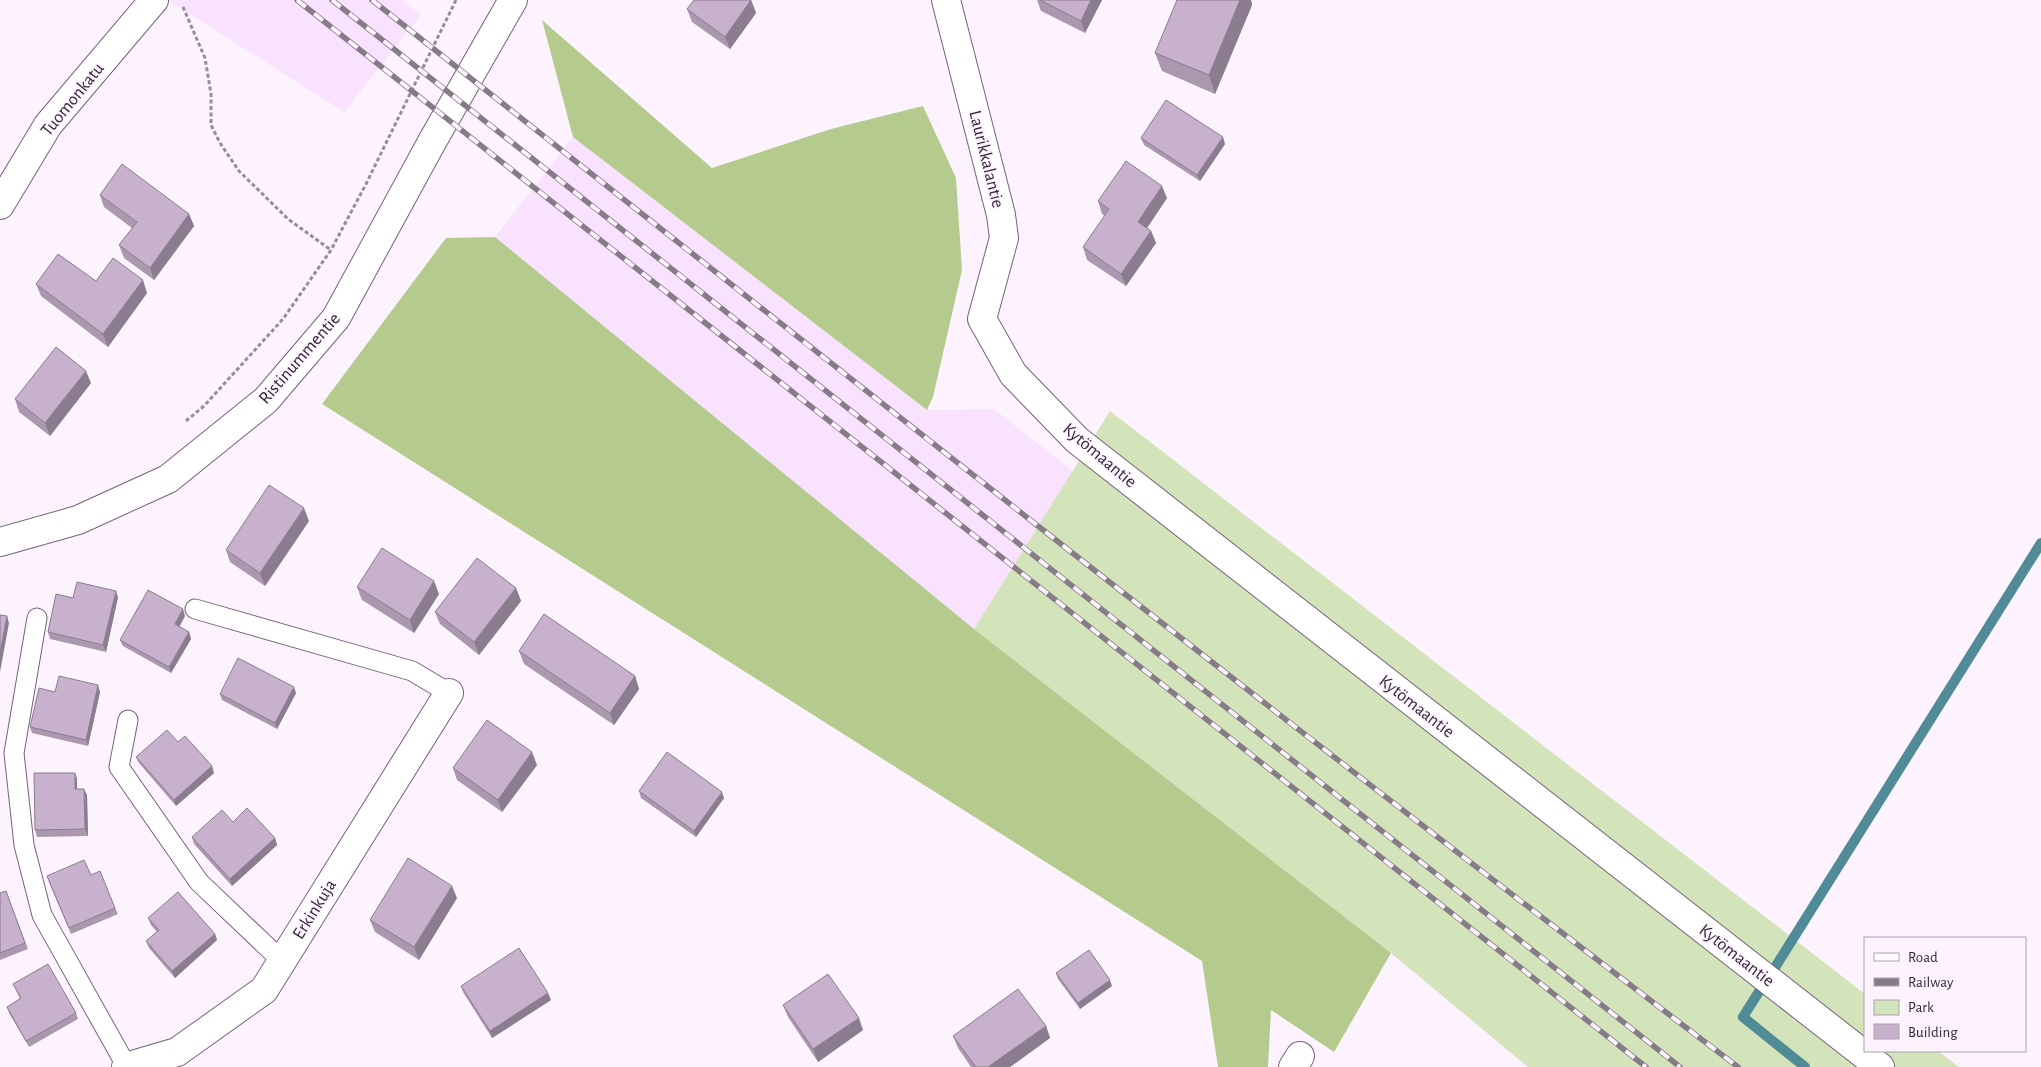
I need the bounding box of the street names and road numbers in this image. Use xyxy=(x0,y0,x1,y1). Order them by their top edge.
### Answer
street label: Tuomonkatu xyxy=(38,59,108,140)
street label: Laurikkalantie xyxy=(965,109,1007,210)
street label: Ristinummentie xyxy=(256,310,344,408)
street label: Kytömaantie xyxy=(1059,420,1140,492)
street label: Kytömaantie xyxy=(1375,672,1457,742)
street label: Erkinkuja xyxy=(290,876,340,943)
street label: Kytömaantie xyxy=(1695,921,1777,991)

